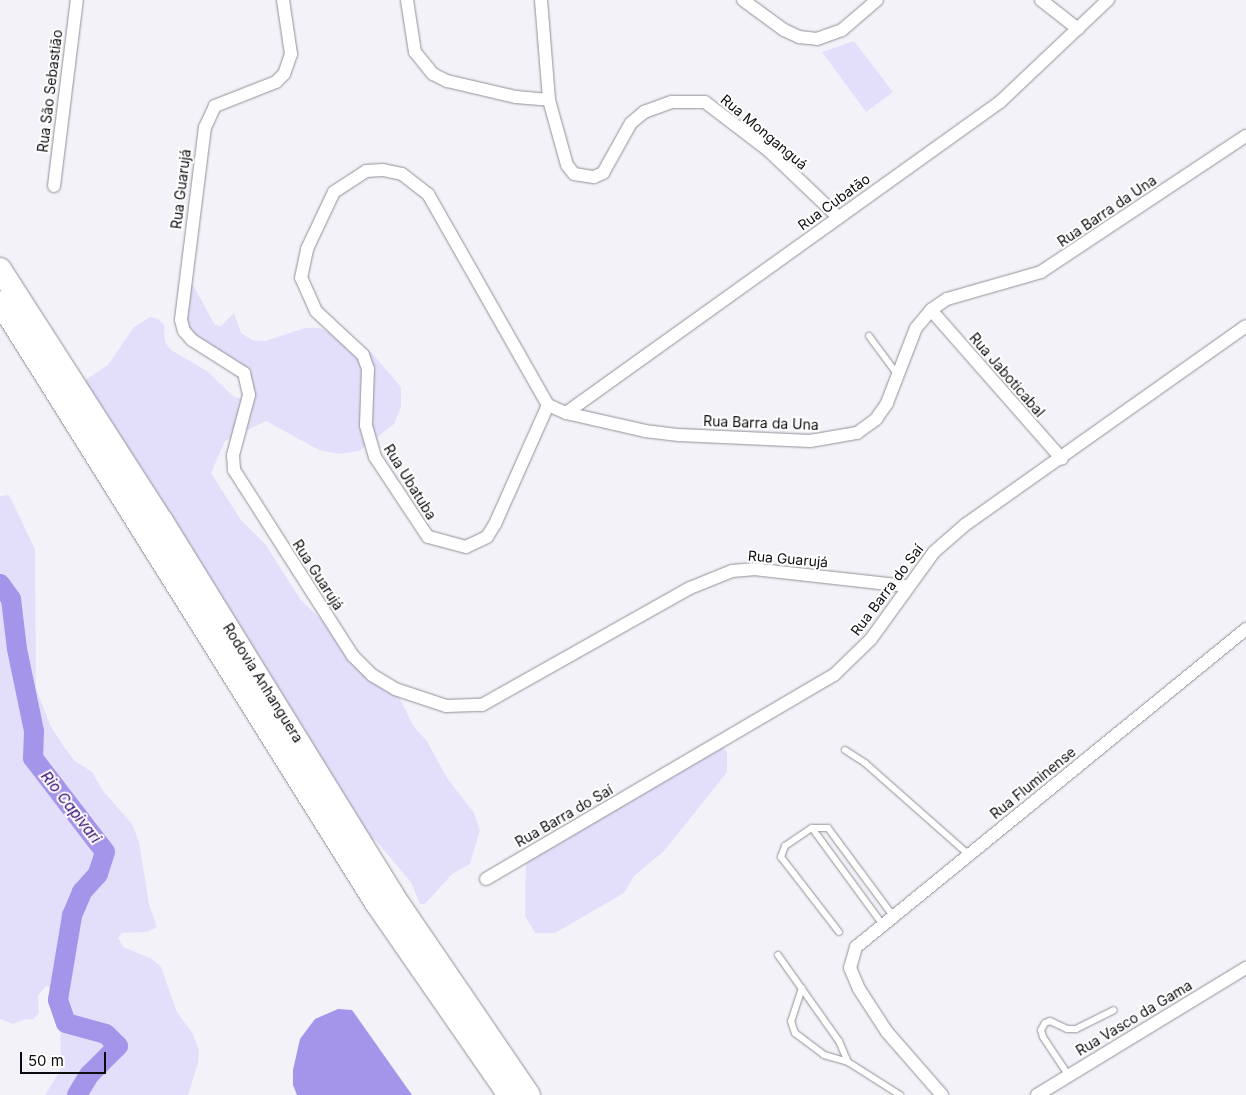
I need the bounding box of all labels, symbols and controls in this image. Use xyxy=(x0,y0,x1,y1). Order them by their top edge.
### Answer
street label: Rua São Sebastião xyxy=(34,29,66,153)
street label: Rua Monganguá xyxy=(717,91,811,173)
street label: Rua Guarujá xyxy=(168,148,194,230)
street label: Rua Cubatão xyxy=(795,170,873,234)
street label: Rua Barra da Una xyxy=(1054,172,1160,250)
street label: Rua Jaboticabal xyxy=(966,330,1048,420)
street label: Rua Barra da Una xyxy=(703,413,819,433)
street label: Rua Ubatuba xyxy=(380,441,440,523)
street label: Rua Guarujá xyxy=(289,537,347,613)
street label: Rua Barra do Saí xyxy=(847,541,927,639)
street label: Rua Guarujá xyxy=(747,547,829,571)
street label: Rodovia Anhanguera xyxy=(219,620,307,746)
street label: Rua Fluminense xyxy=(987,743,1079,823)
water label: Rio Capivari xyxy=(37,767,105,847)
street label: Rua Barra do Saí xyxy=(512,781,616,851)
street label: Rua Vasco da Gama xyxy=(1073,977,1195,1059)
scale bar xyxy=(22,1042,109,1074)
text: 50 m xyxy=(28,1051,64,1070)

